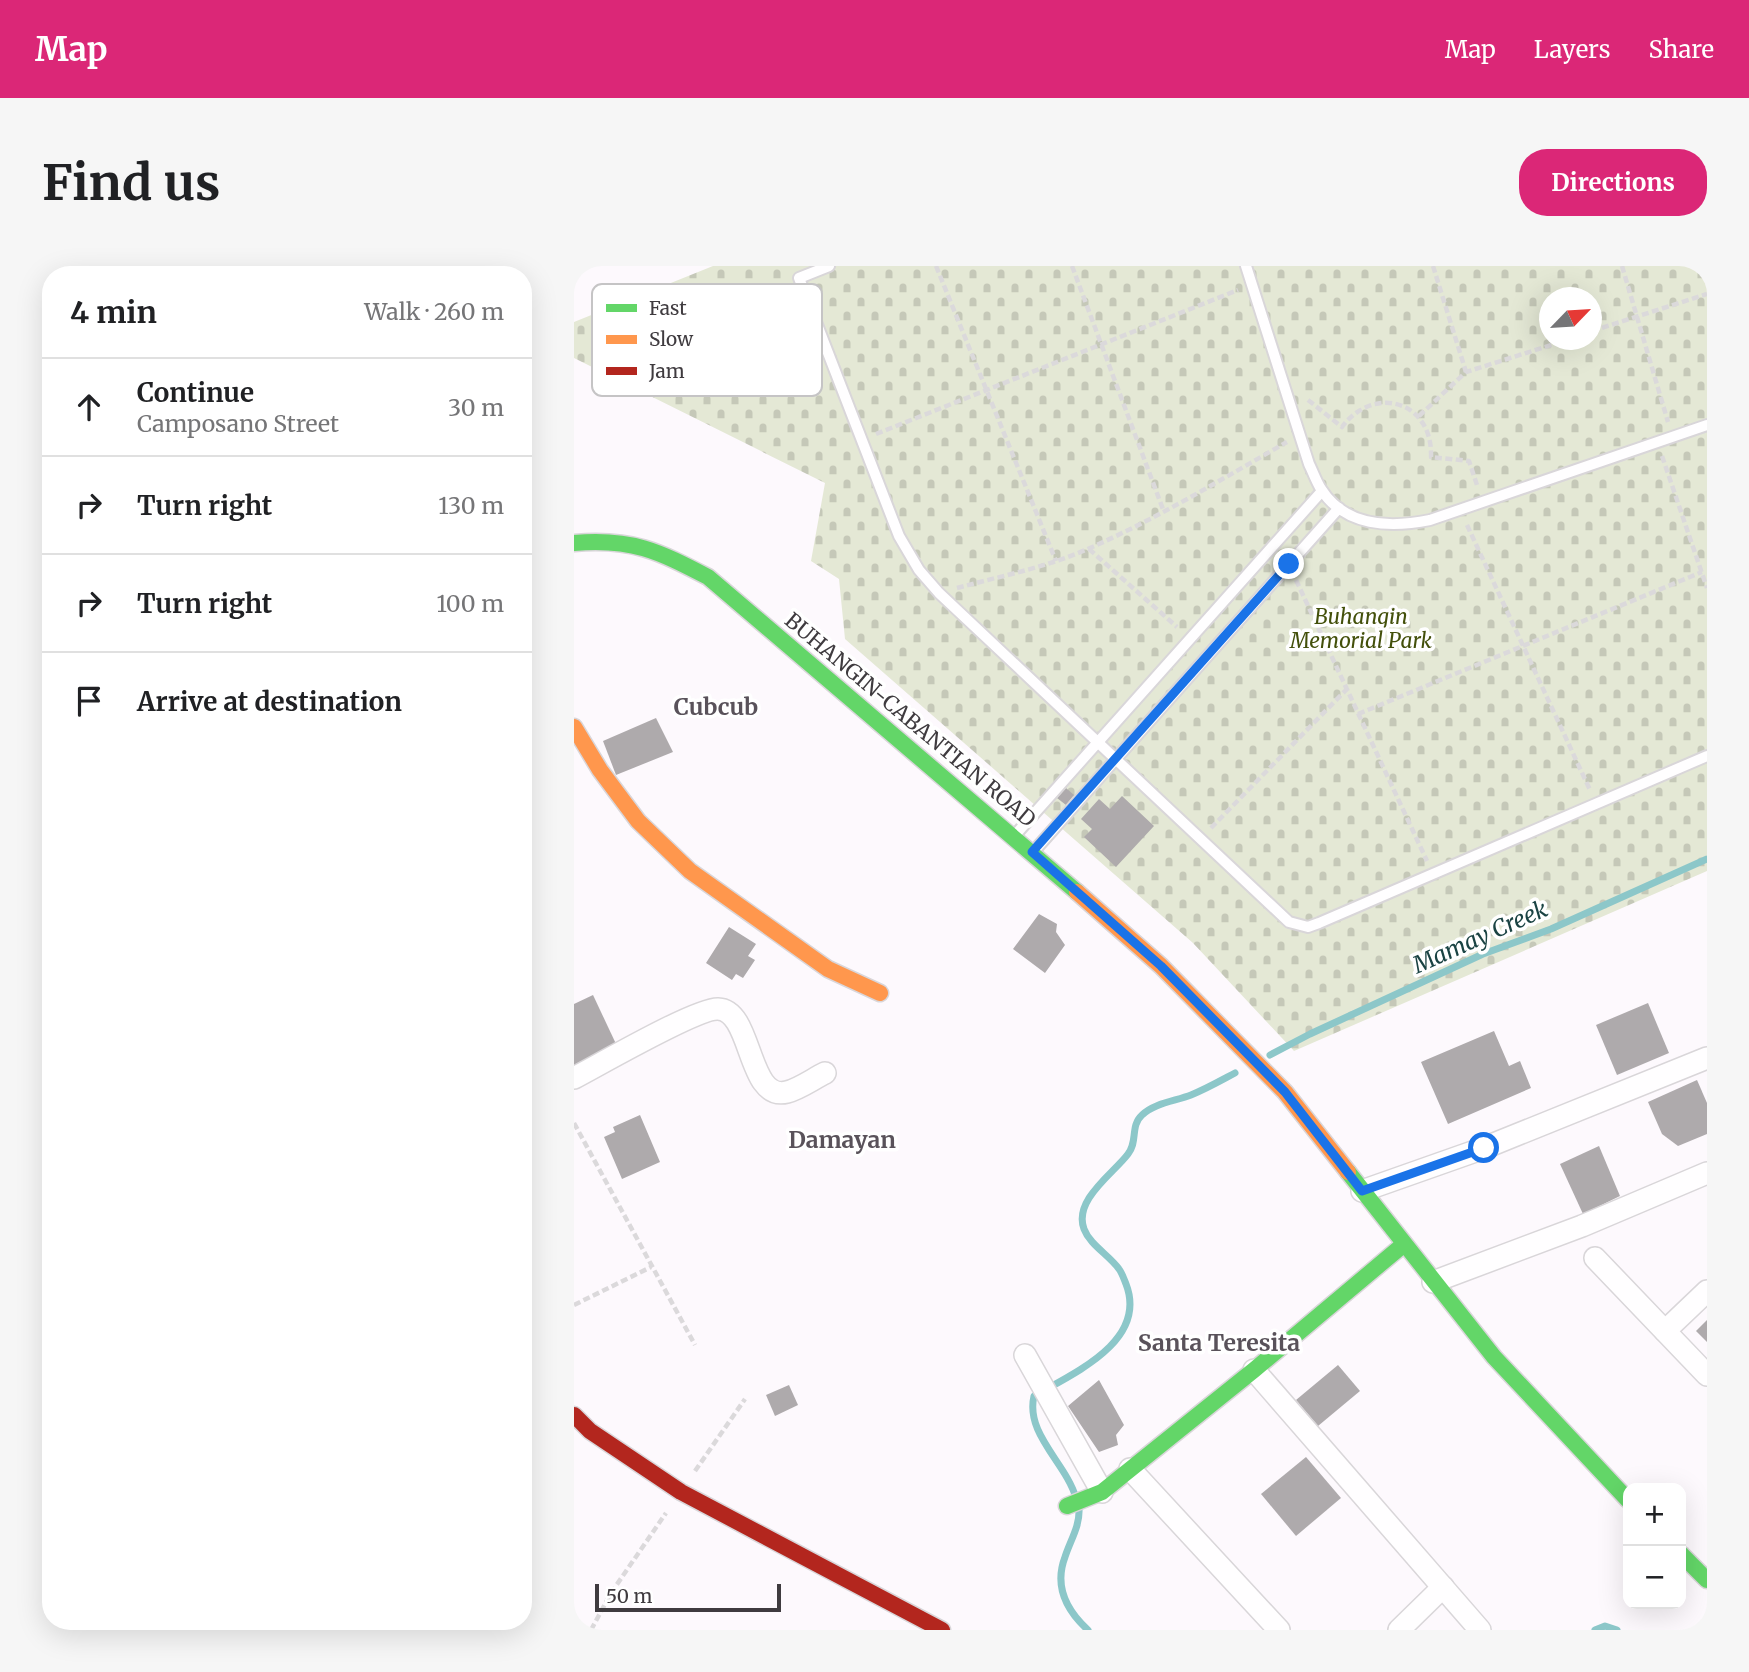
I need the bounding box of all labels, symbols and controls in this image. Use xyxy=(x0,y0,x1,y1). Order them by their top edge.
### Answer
text: Map xyxy=(35,29,108,70)
text: Map xyxy=(1445,34,1496,65)
text: Layers xyxy=(1534,34,1610,65)
text: Share xyxy=(1648,34,1714,65)
button: Directions xyxy=(1519,149,1707,216)
text: Find us xyxy=(42,152,220,213)
legend xyxy=(592,284,822,396)
north arrow xyxy=(1539,287,1602,350)
text: 4 min xyxy=(70,293,157,331)
text: Fast xyxy=(649,296,687,320)
text: Walk · 260 m xyxy=(364,297,504,326)
text: Slow xyxy=(649,327,694,351)
text: Jam xyxy=(648,359,685,383)
text: Continue xyxy=(137,376,254,409)
icon: ahead xyxy=(70,388,108,426)
text: 30 m xyxy=(448,393,504,422)
text: Camposano Street xyxy=(137,409,339,438)
icon: right xyxy=(70,486,108,524)
text: Turn right xyxy=(137,489,272,522)
text: 130 m xyxy=(438,491,504,520)
route end xyxy=(1273,548,1304,579)
icon: right xyxy=(70,584,108,622)
text: Turn right xyxy=(137,587,272,620)
text: 100 m xyxy=(436,589,504,618)
park label: Buhangin Memorial Park xyxy=(1289,603,1433,654)
street label: BUHANGIN-CABANTIAN ROAD xyxy=(779,607,1042,833)
icon: arrive xyxy=(70,682,108,720)
text: Arrive at destination xyxy=(137,685,402,718)
district label: Cubcub xyxy=(674,692,758,721)
water label: Mamay Creek xyxy=(1407,894,1552,980)
district label: Damayan xyxy=(788,1125,896,1154)
route start xyxy=(1468,1132,1499,1163)
district label: Santa Teresita xyxy=(1138,1328,1300,1357)
map controls xyxy=(1623,1483,1686,1609)
button: + xyxy=(1623,1483,1686,1546)
button: − xyxy=(1623,1546,1686,1609)
scale bar xyxy=(595,1581,780,1613)
text: 50 m xyxy=(606,1584,652,1608)

